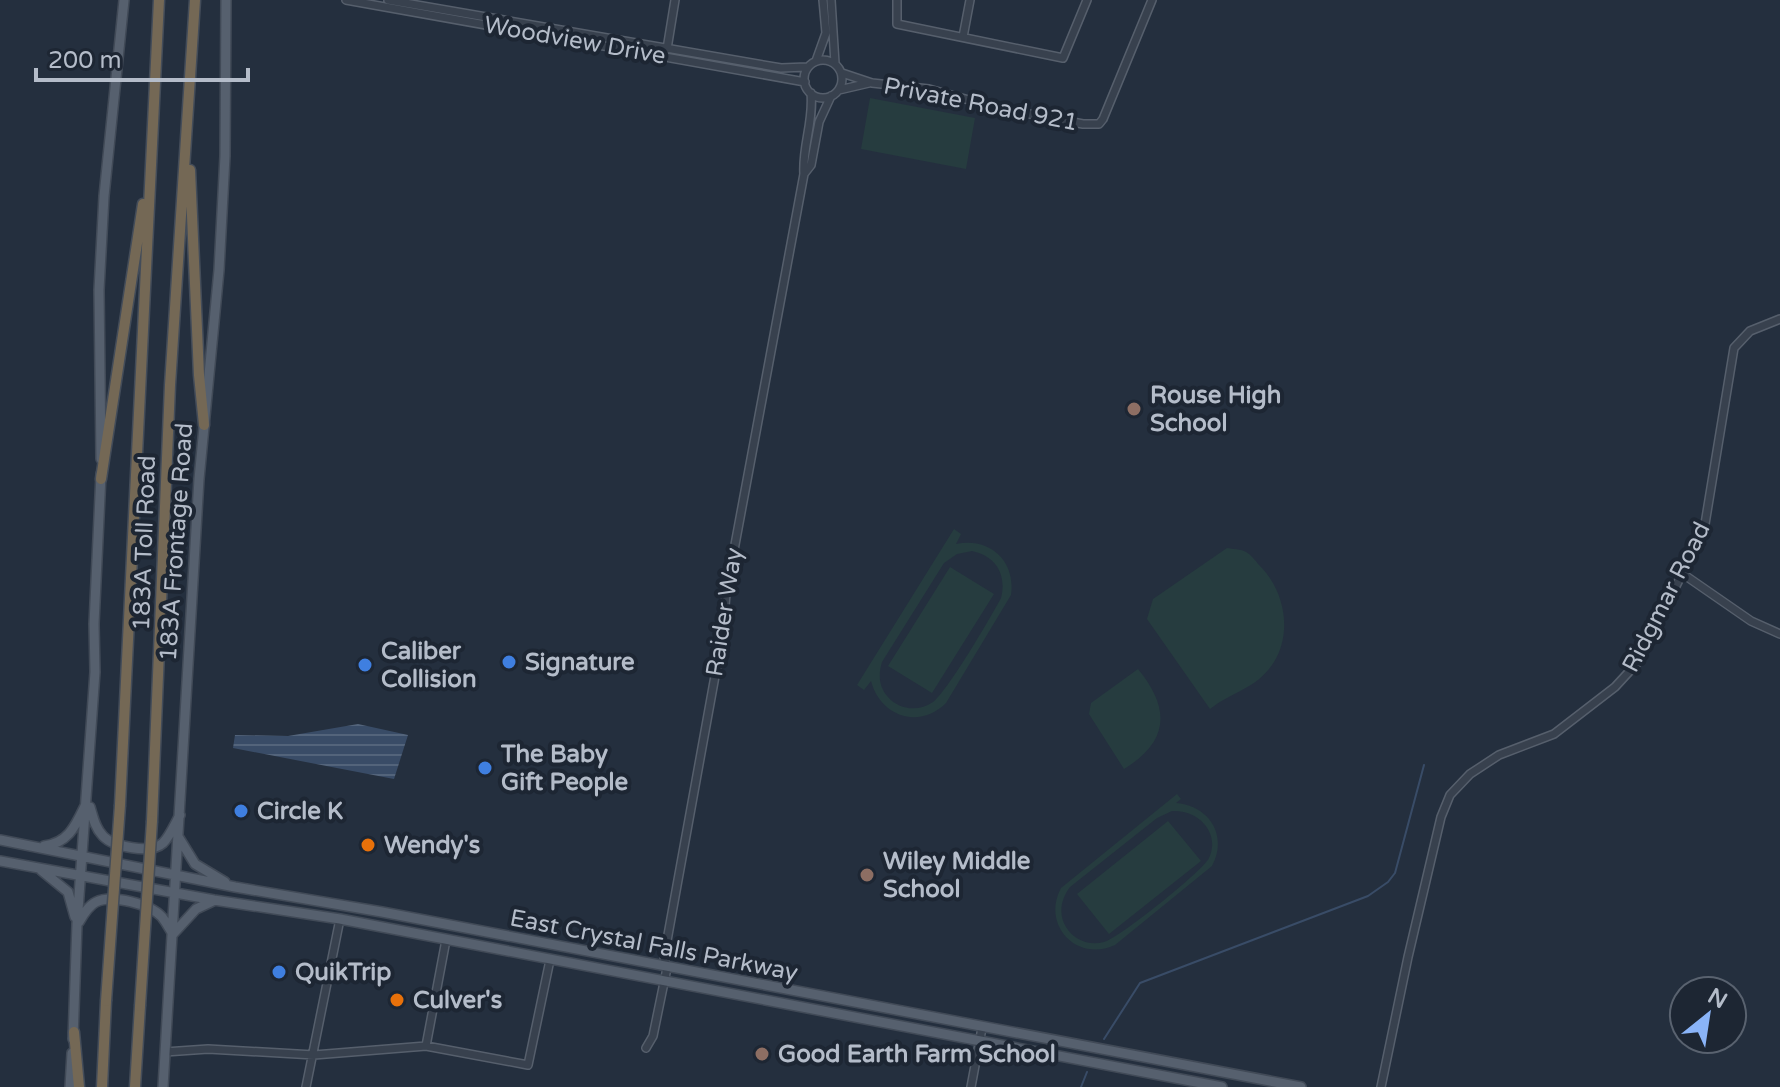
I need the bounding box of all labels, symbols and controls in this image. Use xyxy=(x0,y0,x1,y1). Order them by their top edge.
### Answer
street label: Woodview Drive xyxy=(482,10,668,71)
scale bar xyxy=(36,32,248,82)
text: 200 m xyxy=(48,46,122,75)
street label: Private Road 921 xyxy=(881,71,1081,138)
place label: Rouse High School xyxy=(1150,381,1281,438)
marker: Rouse High School xyxy=(1125,400,1143,418)
street label: 183A Frontage Road xyxy=(154,422,199,662)
street label: 183A Toll Road xyxy=(127,455,162,631)
street label: Ridgmar Road xyxy=(1616,517,1717,677)
street label: Raider Way xyxy=(700,545,749,679)
place label: Caliber Collision xyxy=(381,637,477,694)
place label: Signature xyxy=(525,648,635,677)
marker: Signature xyxy=(500,653,518,671)
marker: Caliber Collision xyxy=(356,656,374,674)
place label: The Baby Gift People xyxy=(500,740,629,797)
marker: The Baby Gift People xyxy=(476,759,494,777)
place label: Circle K xyxy=(257,797,343,826)
marker: Circle K xyxy=(232,802,250,820)
place label: Wendy's xyxy=(384,831,480,860)
marker: Wendy's xyxy=(359,836,377,854)
place label: Wiley Middle School xyxy=(883,847,1031,904)
marker: Wiley Middle School xyxy=(858,866,876,884)
street label: East Crystal Falls Parkway xyxy=(508,903,800,988)
place label: QuikTrip xyxy=(295,958,391,987)
marker: QuikTrip xyxy=(270,963,288,981)
north arrow xyxy=(1668,975,1748,1055)
text: N xyxy=(1703,983,1732,1014)
place label: Culver's xyxy=(413,986,502,1015)
marker: Culver's xyxy=(388,991,406,1009)
place label: Good Earth Farm School xyxy=(778,1040,1056,1069)
marker: Good Earth Farm School xyxy=(753,1045,771,1063)

